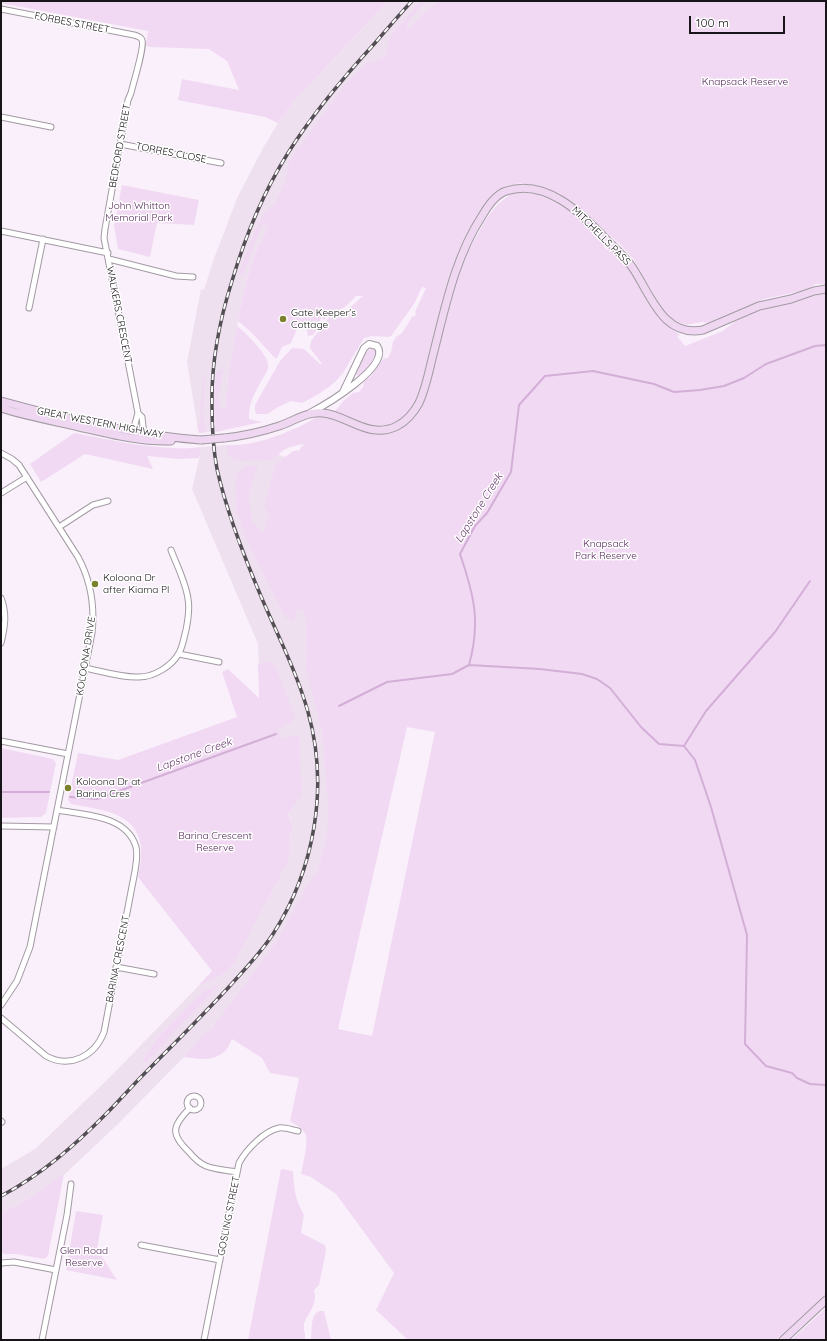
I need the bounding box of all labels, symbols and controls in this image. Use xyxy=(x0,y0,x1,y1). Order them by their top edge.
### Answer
scale bar xyxy=(691,8,787,34)
street label: FORBES STREET xyxy=(33,10,111,36)
text: 100 m xyxy=(696,15,729,30)
park label: Knapsack Reserve xyxy=(702,76,788,88)
street label: BEDFORD STREET xyxy=(107,103,133,189)
street label: TORRES CLOSE xyxy=(135,140,207,166)
park label: John Whitton Memorial Park xyxy=(105,200,173,224)
street label: MITCHELLS PASS xyxy=(569,204,633,268)
street label: WALKERS CRESCENT xyxy=(104,265,134,365)
place label: Gate Keeper's Cottage xyxy=(291,307,356,330)
marker: Gate Keeper's Cottage xyxy=(278,314,288,324)
street label: GREAT WESTERN HIGHWAY xyxy=(36,405,164,441)
water label: Lapstone Creek xyxy=(452,471,506,545)
park label: Knapsack Park Reserve xyxy=(575,538,637,562)
place label: Koloona Dr after Kiama Pl xyxy=(103,572,169,596)
marker: Koloona Dr after Kiama Pl xyxy=(90,579,100,589)
street label: KOLOONA DRIVE xyxy=(74,616,98,696)
water label: Lapstone Creek xyxy=(154,735,234,775)
place label: Koloona Dr at Barina Cres xyxy=(76,776,141,800)
marker: Koloona Dr at Barina Cres xyxy=(63,783,73,793)
park label: Barina Crescent Reserve xyxy=(178,830,252,854)
street label: BARINA CRESCENT xyxy=(104,914,132,1004)
street label: GOSLING STREET xyxy=(215,1175,243,1257)
park label: Glen Road Reserve xyxy=(60,1245,108,1268)

